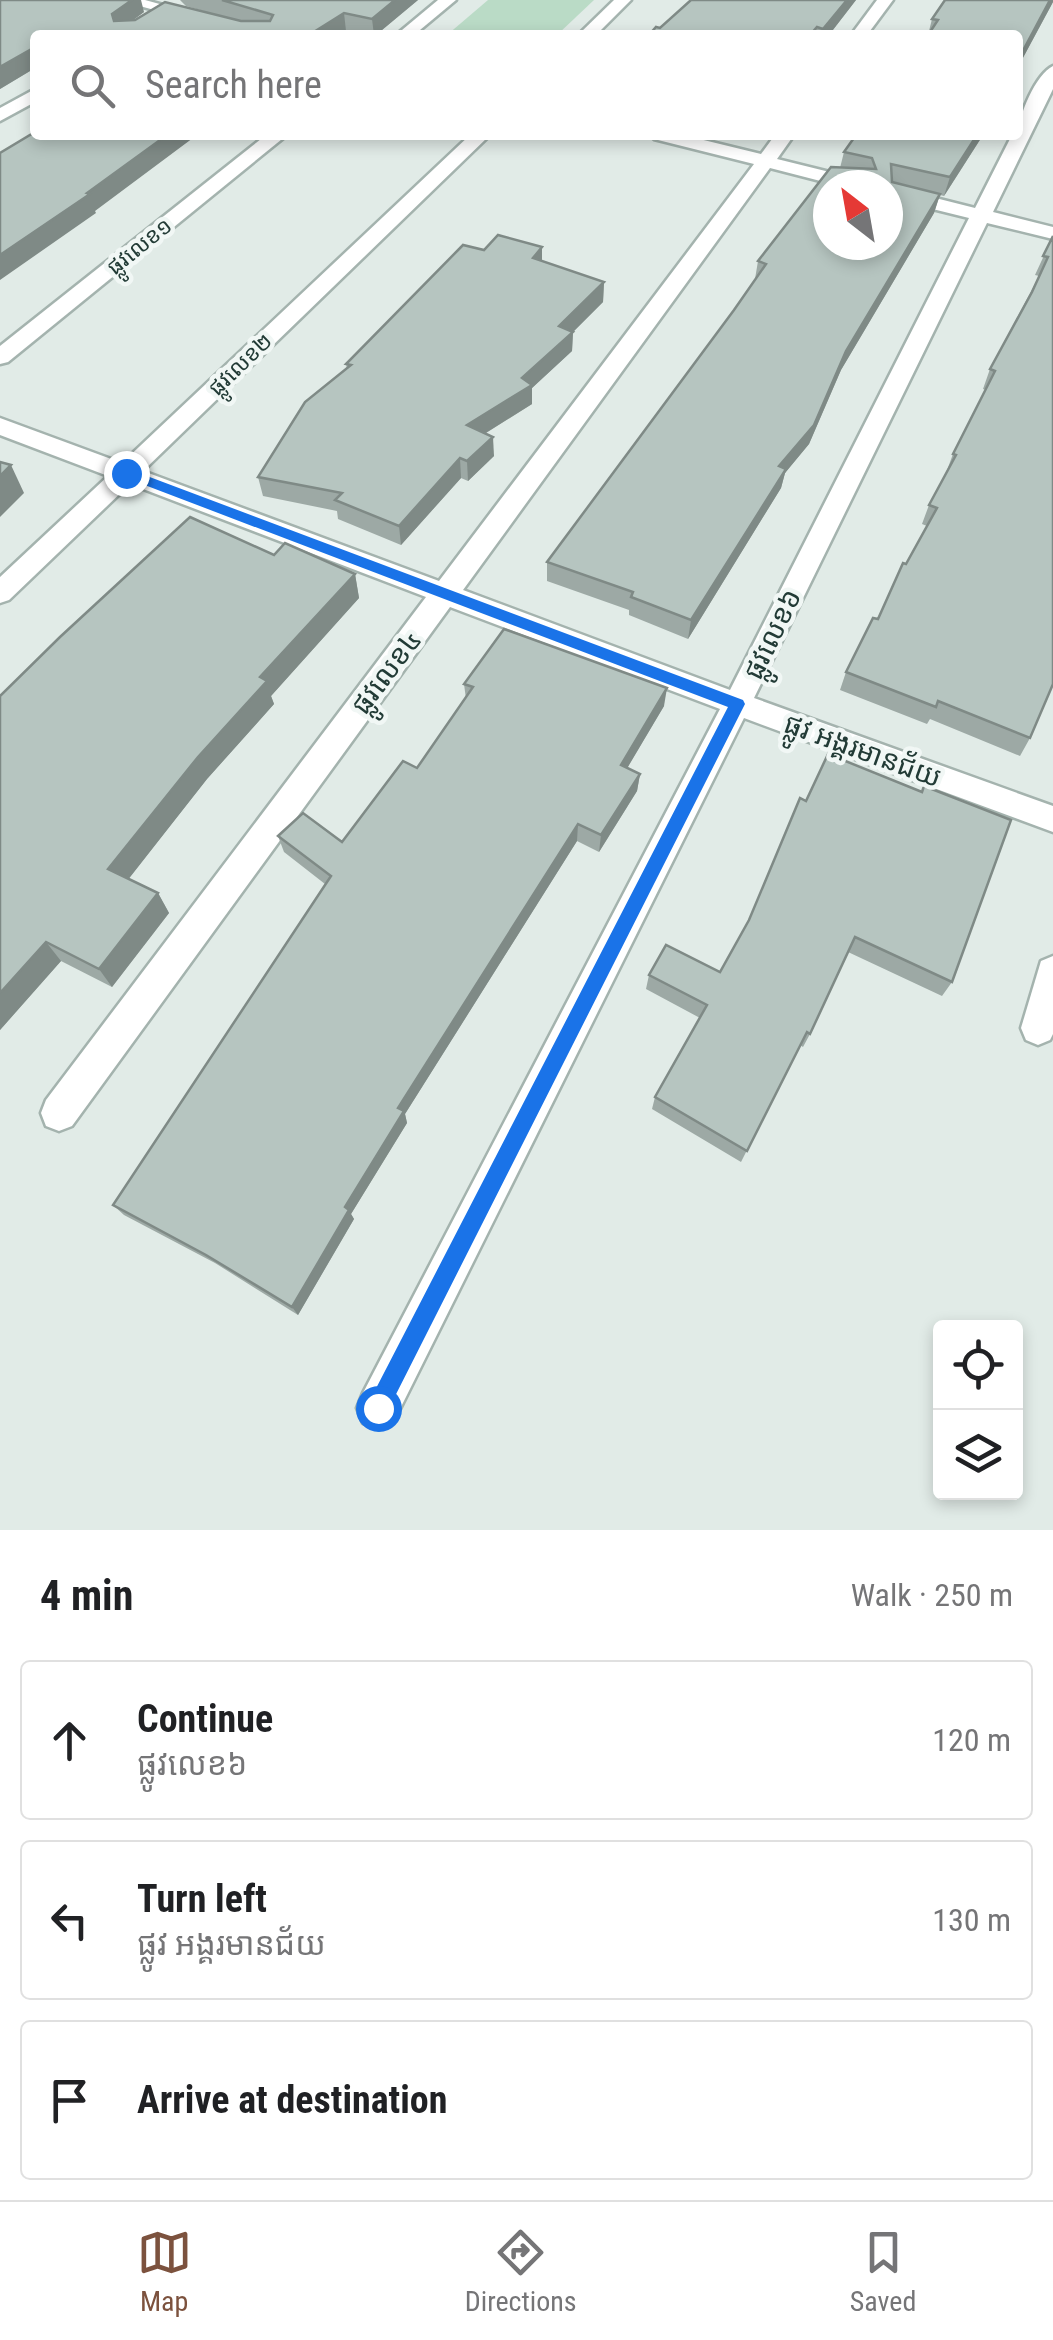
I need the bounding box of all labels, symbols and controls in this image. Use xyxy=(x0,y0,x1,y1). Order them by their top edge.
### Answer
search box xyxy=(30,30,1023,140)
icon: search xyxy=(65,58,120,113)
text: Search here xyxy=(145,63,322,107)
north arrow xyxy=(813,170,903,260)
street label: ផ្លូវលេខ១ xyxy=(102,213,181,286)
street label: ផ្លូវលេខ២ xyxy=(203,328,282,406)
route end xyxy=(104,451,150,497)
street label: ផ្លូវលេខ៦ xyxy=(736,584,816,688)
street label: ផ្លូវលេខ៤ xyxy=(344,624,435,726)
street label: ផ្លូវ អង្គរមានជ័យ xyxy=(777,705,947,802)
map controls xyxy=(933,1320,1023,1500)
button: locate xyxy=(933,1320,1023,1410)
route start xyxy=(356,1386,402,1432)
button: layers xyxy=(933,1410,1023,1500)
text: 4 min xyxy=(40,1571,133,1620)
text: Walk · 250 m xyxy=(851,1576,1013,1614)
text: Continue xyxy=(137,1697,273,1741)
icon: ahead xyxy=(42,1713,97,1768)
text: 120 m xyxy=(932,1721,1011,1759)
text: ផ្លូវលេខ៦ xyxy=(137,1745,247,1783)
text: Turn left xyxy=(137,1877,267,1921)
icon: left xyxy=(42,1893,97,1948)
text: 130 m xyxy=(932,1901,1011,1939)
text: ផ្លូវ អង្គរមានជ័យ xyxy=(137,1925,326,1963)
icon: arrive xyxy=(42,2073,97,2128)
text: Arrive at destination xyxy=(137,2078,447,2122)
tab: Map xyxy=(137,2225,192,2318)
tab: Directions xyxy=(465,2225,577,2318)
tab: Saved xyxy=(850,2225,916,2318)

